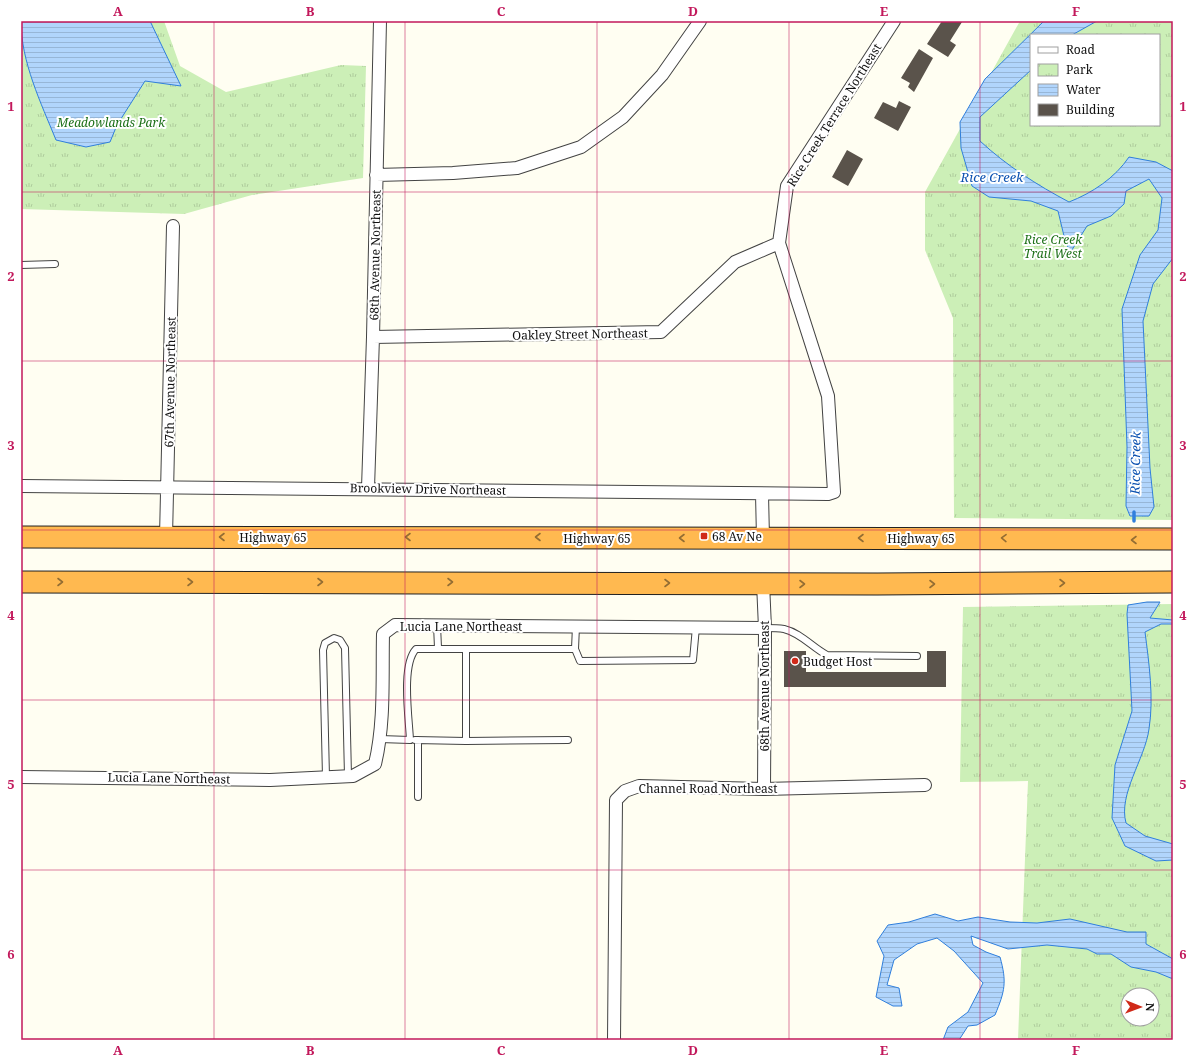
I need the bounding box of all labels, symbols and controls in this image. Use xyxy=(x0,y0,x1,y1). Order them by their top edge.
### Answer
text: A xyxy=(113,2,123,20)
text: B xyxy=(306,2,315,20)
text: C xyxy=(497,2,506,20)
text: D xyxy=(688,2,698,20)
text: E xyxy=(880,2,889,20)
text: F xyxy=(1072,2,1080,20)
legend xyxy=(1030,34,1160,126)
street label: Rice Creek Terrace Northeast xyxy=(783,40,885,190)
text: Road xyxy=(1066,41,1096,58)
text: Park xyxy=(1066,61,1094,78)
text: Water xyxy=(1066,81,1101,98)
text: 1 xyxy=(7,97,15,115)
text: 1 xyxy=(1179,97,1187,115)
text: Building xyxy=(1066,101,1115,118)
park label: Meadowlands Park xyxy=(56,114,166,131)
water label: Rice Creek xyxy=(960,168,1024,186)
street label: 68th Avenue Northeast xyxy=(365,189,385,321)
park label: Rice Creek Trail West xyxy=(1023,231,1083,262)
text: 2 xyxy=(7,267,15,285)
text: 2 xyxy=(1179,267,1187,285)
street label: 67th Avenue Northeast xyxy=(160,316,180,448)
street label: Oakley Street Northeast xyxy=(512,324,648,344)
water label: Rice Creek xyxy=(1125,431,1145,496)
text: 3 xyxy=(7,436,15,454)
text: 3 xyxy=(1179,436,1187,454)
street label: Brookview Drive Northeast xyxy=(350,479,506,499)
place label: 68 Av Ne xyxy=(712,528,762,545)
street label: Highway 65 xyxy=(239,529,307,546)
street label: Highway 65 xyxy=(563,530,631,547)
street label: Highway 65 xyxy=(887,530,955,547)
marker: 68 Av Ne xyxy=(699,531,709,541)
one-way arrow xyxy=(219,533,225,541)
one-way arrow xyxy=(405,533,411,541)
one-way arrow xyxy=(535,533,541,541)
one-way arrow xyxy=(679,534,685,542)
one-way arrow xyxy=(858,534,864,542)
one-way arrow xyxy=(1001,534,1007,542)
one-way arrow xyxy=(1131,536,1137,544)
one-way arrow xyxy=(57,578,63,586)
one-way arrow xyxy=(187,578,193,586)
one-way arrow xyxy=(317,578,323,586)
one-way arrow xyxy=(447,578,453,586)
one-way arrow xyxy=(664,579,670,587)
one-way arrow xyxy=(1059,579,1065,587)
one-way arrow xyxy=(799,580,805,588)
one-way arrow xyxy=(929,580,935,588)
text: 4 xyxy=(7,606,15,624)
text: 4 xyxy=(1179,606,1187,624)
street label: Lucia Lane Northeast xyxy=(400,618,522,635)
street label: 68th Avenue Northeast xyxy=(756,621,773,751)
place label: Budget Host xyxy=(803,653,872,670)
marker: Budget Host xyxy=(790,656,800,666)
street label: Lucia Lane Northeast xyxy=(108,768,230,788)
text: 5 xyxy=(7,775,15,793)
text: 5 xyxy=(1179,775,1187,793)
street label: Channel Road Northeast xyxy=(639,780,777,797)
text: 6 xyxy=(7,945,15,963)
text: 6 xyxy=(1179,945,1187,963)
north arrow xyxy=(1120,987,1160,1027)
text: N xyxy=(1143,1003,1158,1012)
text: A xyxy=(113,1041,123,1059)
text: B xyxy=(306,1041,315,1059)
text: C xyxy=(497,1041,506,1059)
text: D xyxy=(688,1041,698,1059)
text: E xyxy=(880,1041,889,1059)
text: F xyxy=(1072,1041,1080,1059)

